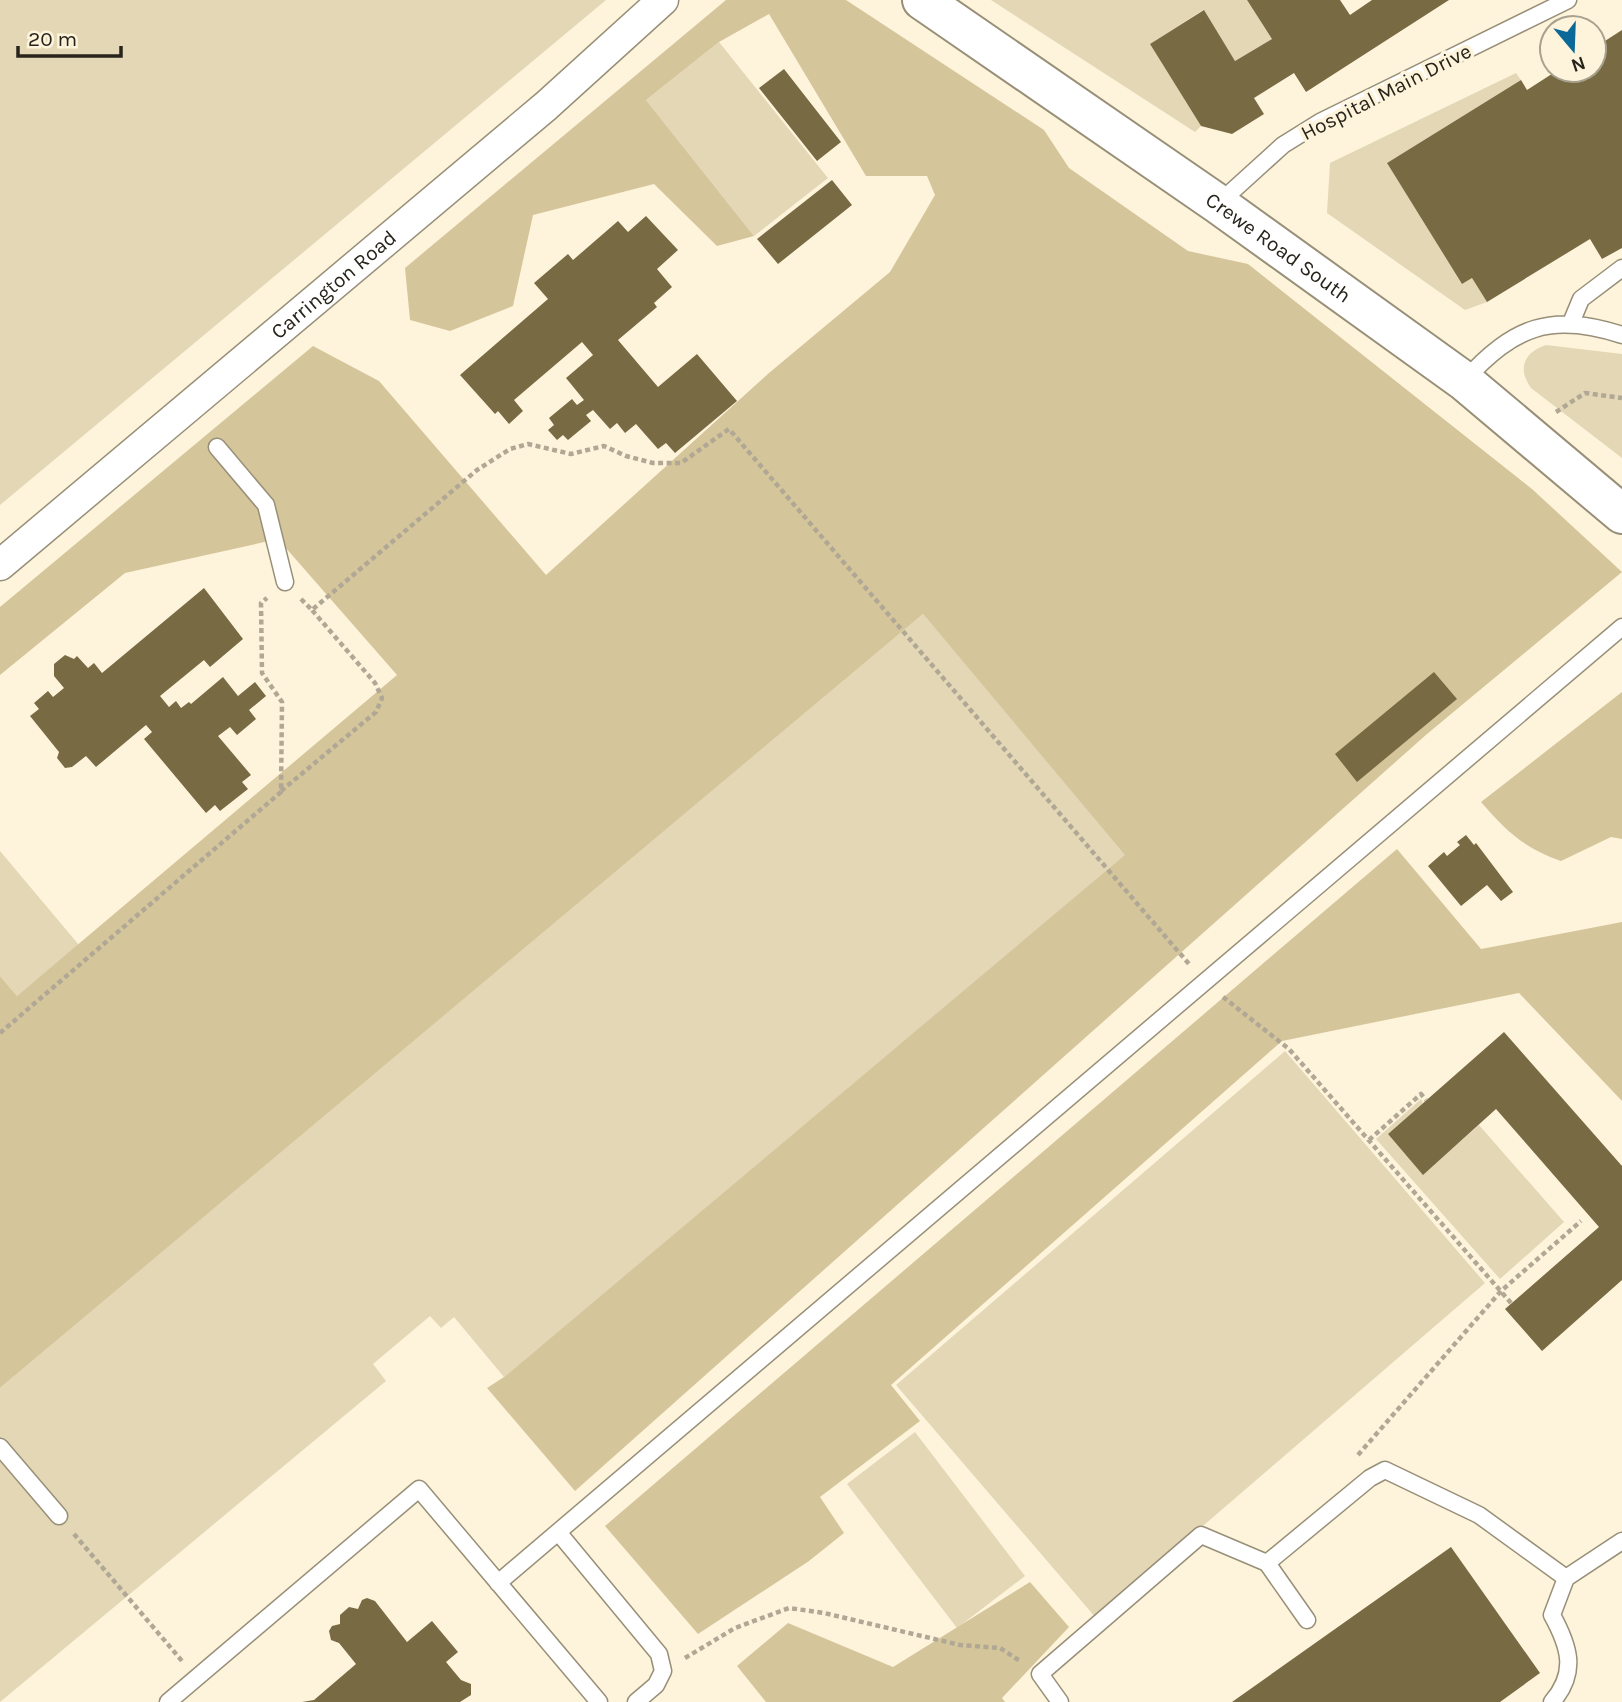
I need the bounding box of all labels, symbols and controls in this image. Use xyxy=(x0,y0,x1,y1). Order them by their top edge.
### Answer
scale bar xyxy=(18,14,121,58)
north arrow xyxy=(1538,14,1608,84)
text: 20 m xyxy=(28,27,77,51)
street label: Hospital Main Drive xyxy=(1297,39,1475,145)
text: N xyxy=(1568,52,1588,77)
street label: Crewe Road South xyxy=(1201,187,1356,308)
street label: Carrington Road xyxy=(266,225,401,344)

